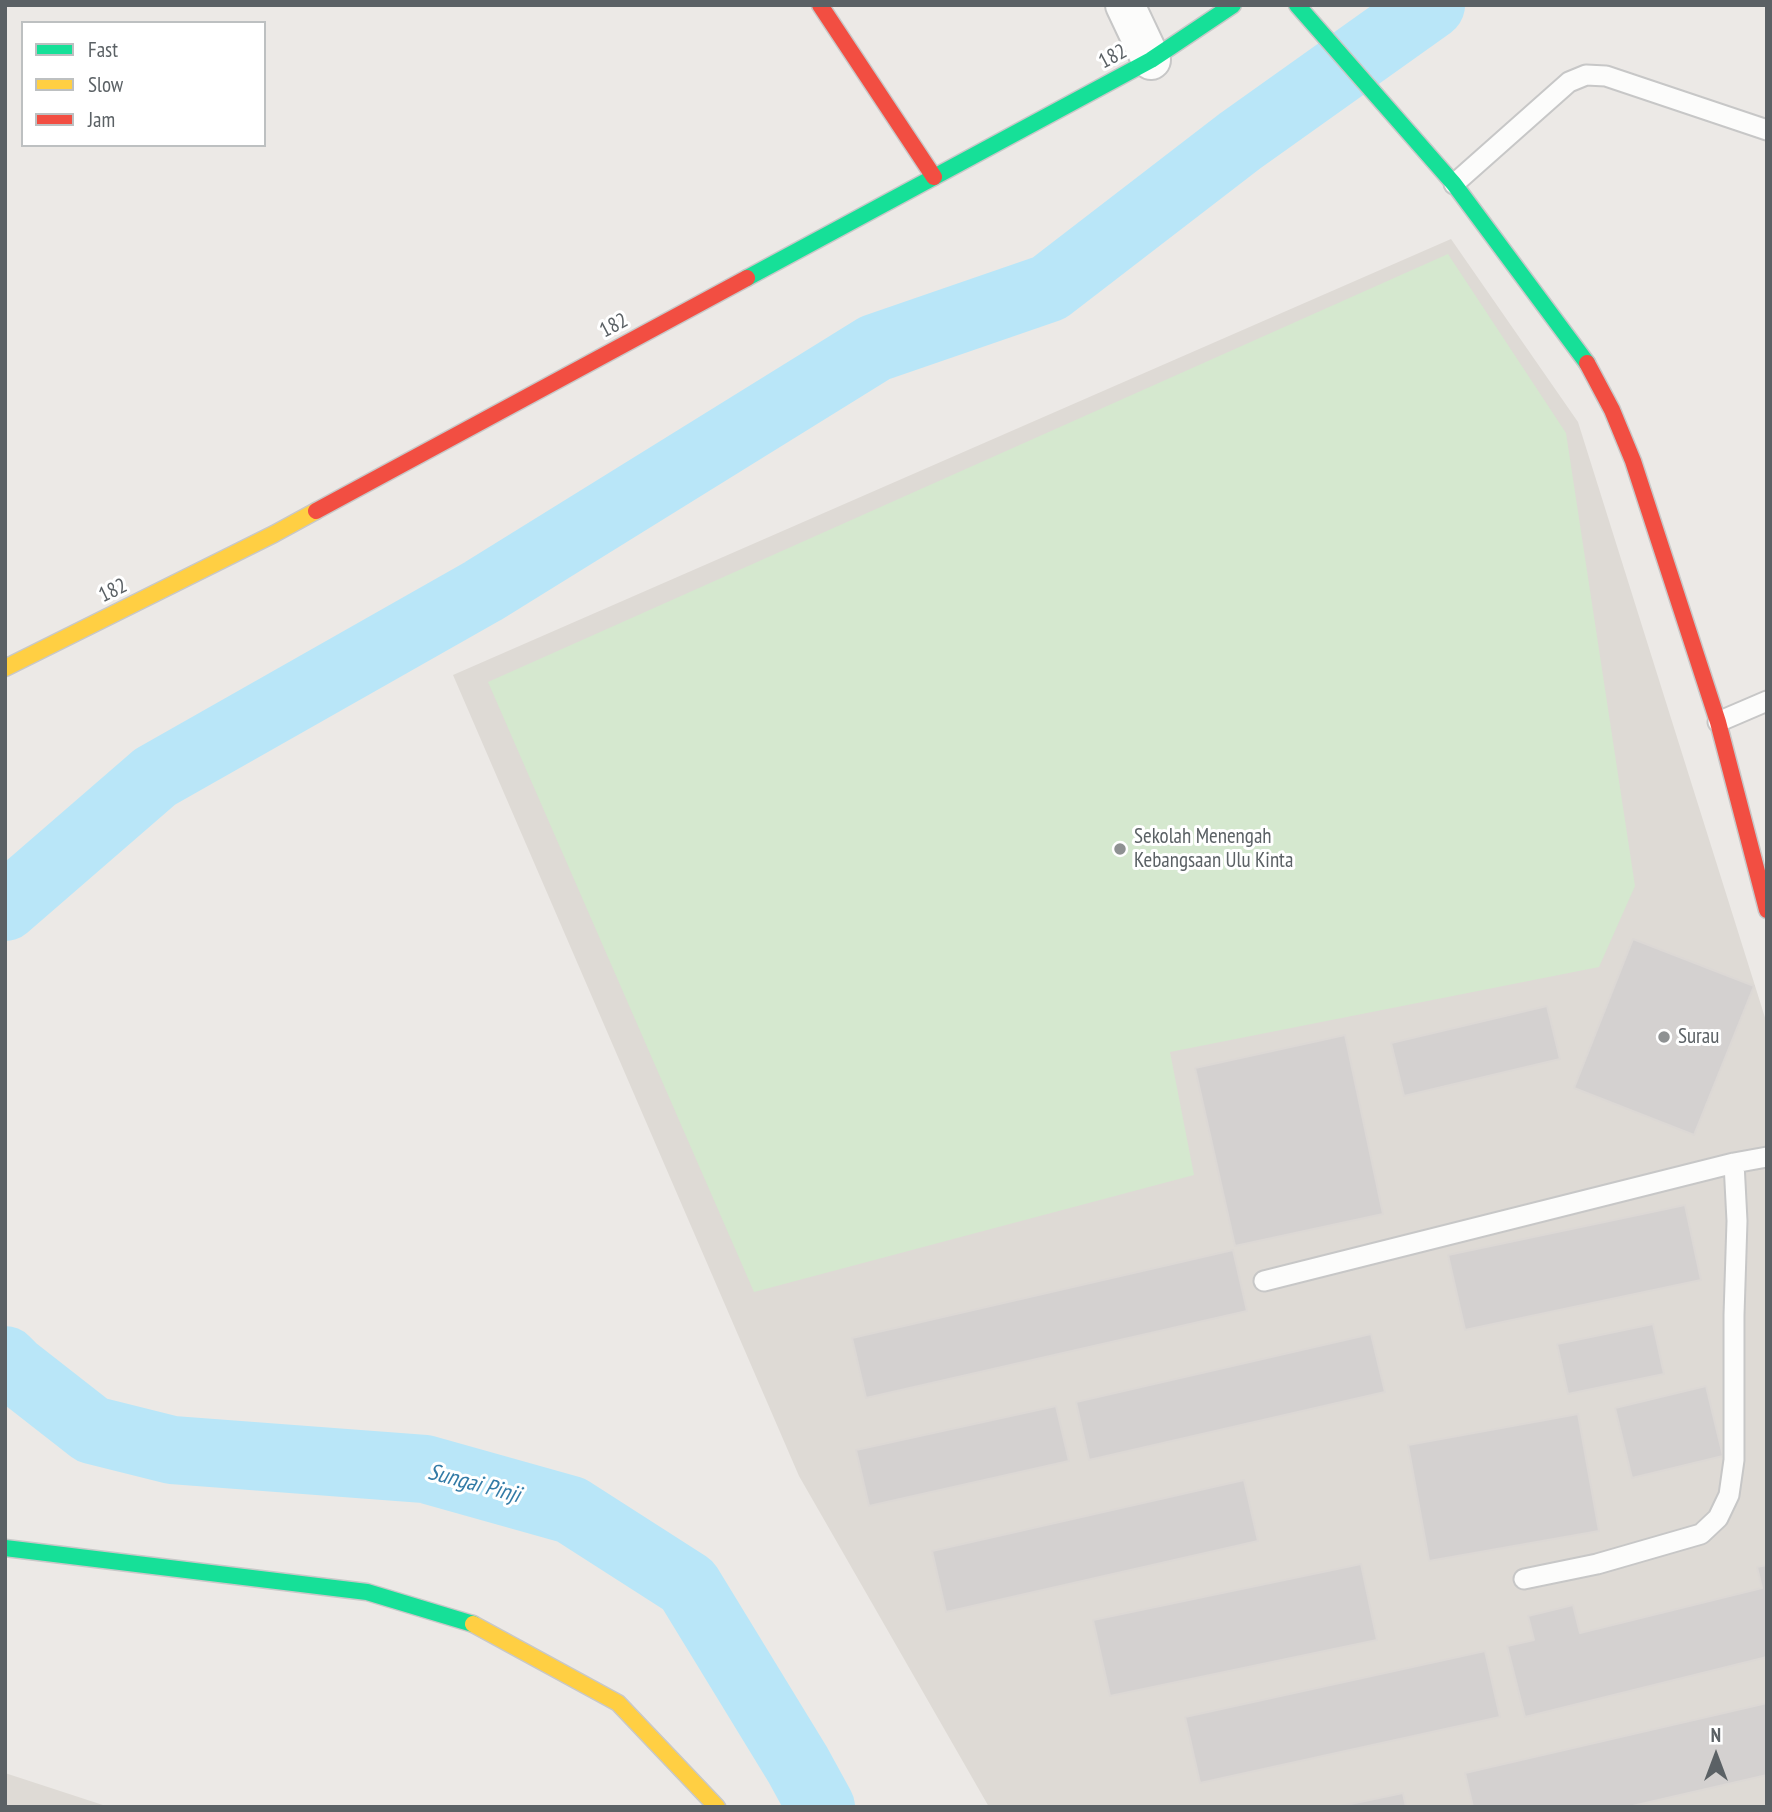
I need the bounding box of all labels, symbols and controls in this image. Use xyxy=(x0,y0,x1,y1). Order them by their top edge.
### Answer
legend xyxy=(21,21,266,147)
text: Fast xyxy=(88,36,118,63)
street label: 182 xyxy=(1095,39,1131,75)
text: Slow xyxy=(88,71,123,98)
text: Jam xyxy=(88,106,115,133)
street label: 182 xyxy=(596,308,632,344)
street label: 182 xyxy=(95,573,131,609)
place label: Sekolah Menengah Kebangsaan Ulu Kinta xyxy=(1134,824,1293,874)
marker: Sekolah Menengah Kebangsaan Ulu Kinta xyxy=(1112,841,1128,857)
place label: Surau xyxy=(1678,1024,1719,1050)
marker: Surau xyxy=(1656,1029,1672,1045)
water label: Sungai Pinji xyxy=(425,1458,523,1510)
north arrow xyxy=(1681,1721,1751,1791)
text: N xyxy=(1711,1723,1721,1747)

